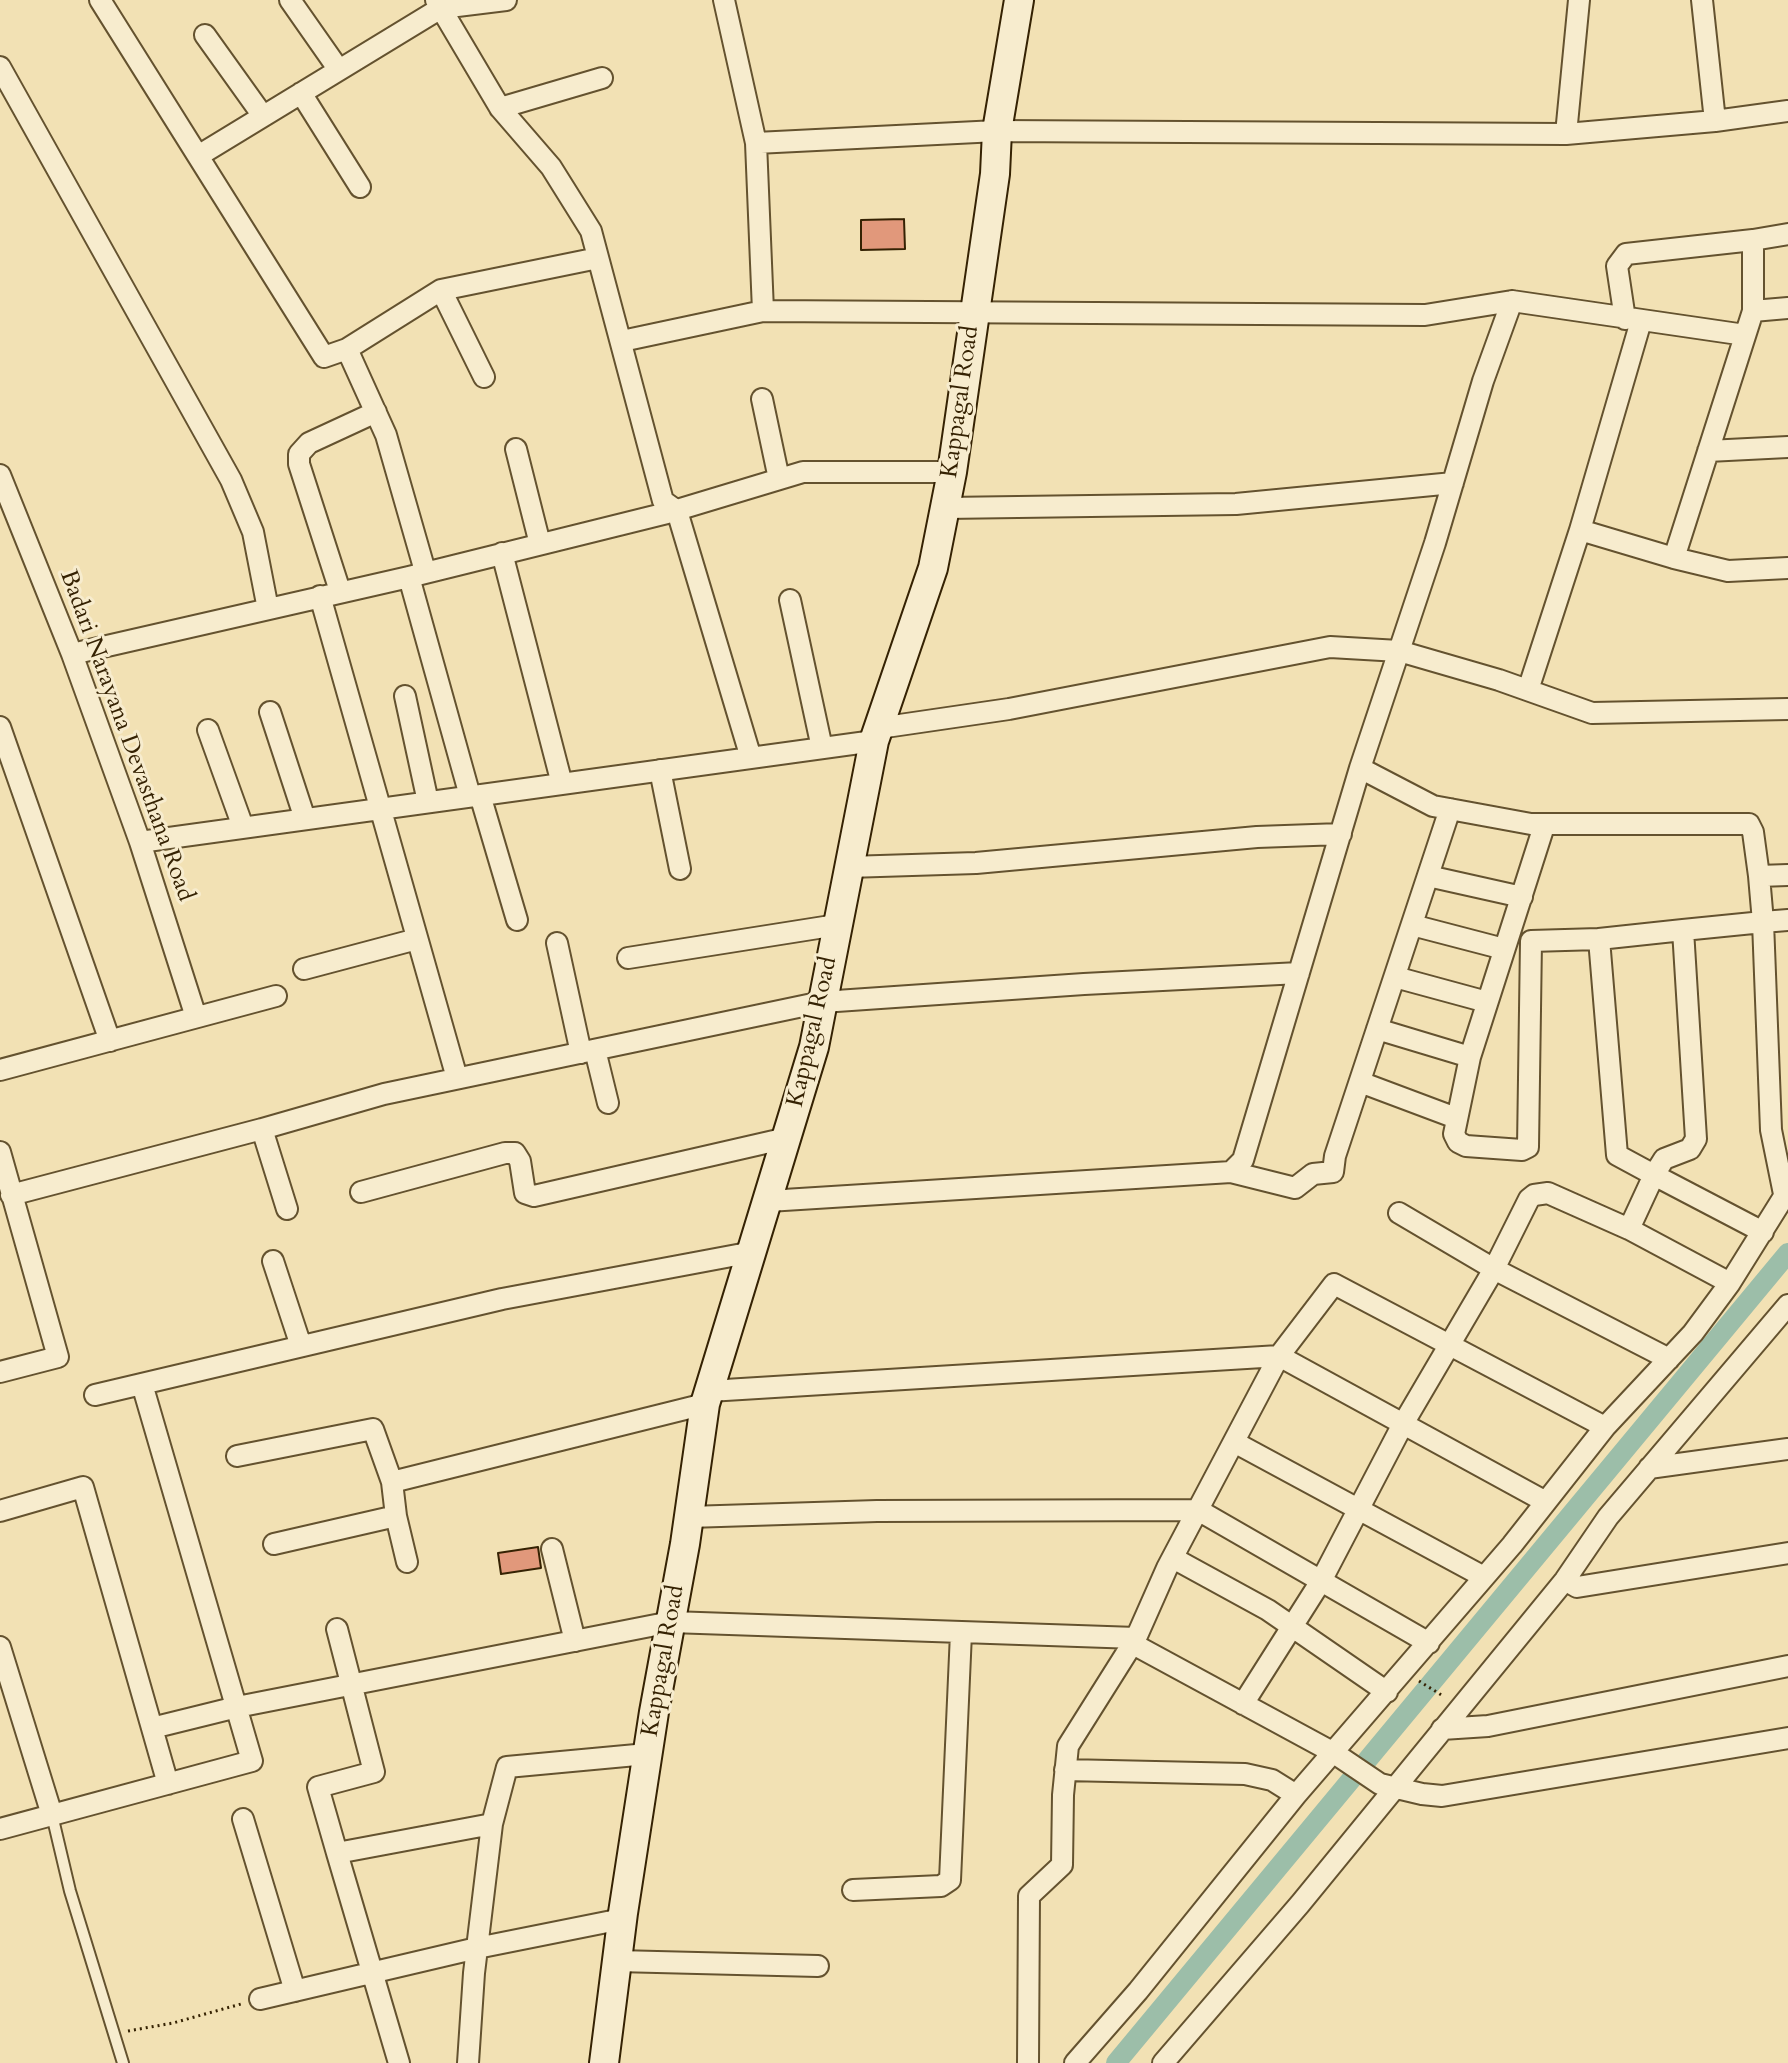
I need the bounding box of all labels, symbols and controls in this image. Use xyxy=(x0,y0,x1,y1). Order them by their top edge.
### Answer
street label: Kappagal Road xyxy=(936,324,986,480)
street label: Badari Narayana Devasthana Road xyxy=(53,566,199,906)
street label: Kappagal Road xyxy=(782,954,844,1110)
street label: Kappagal Road xyxy=(637,1583,691,1739)

